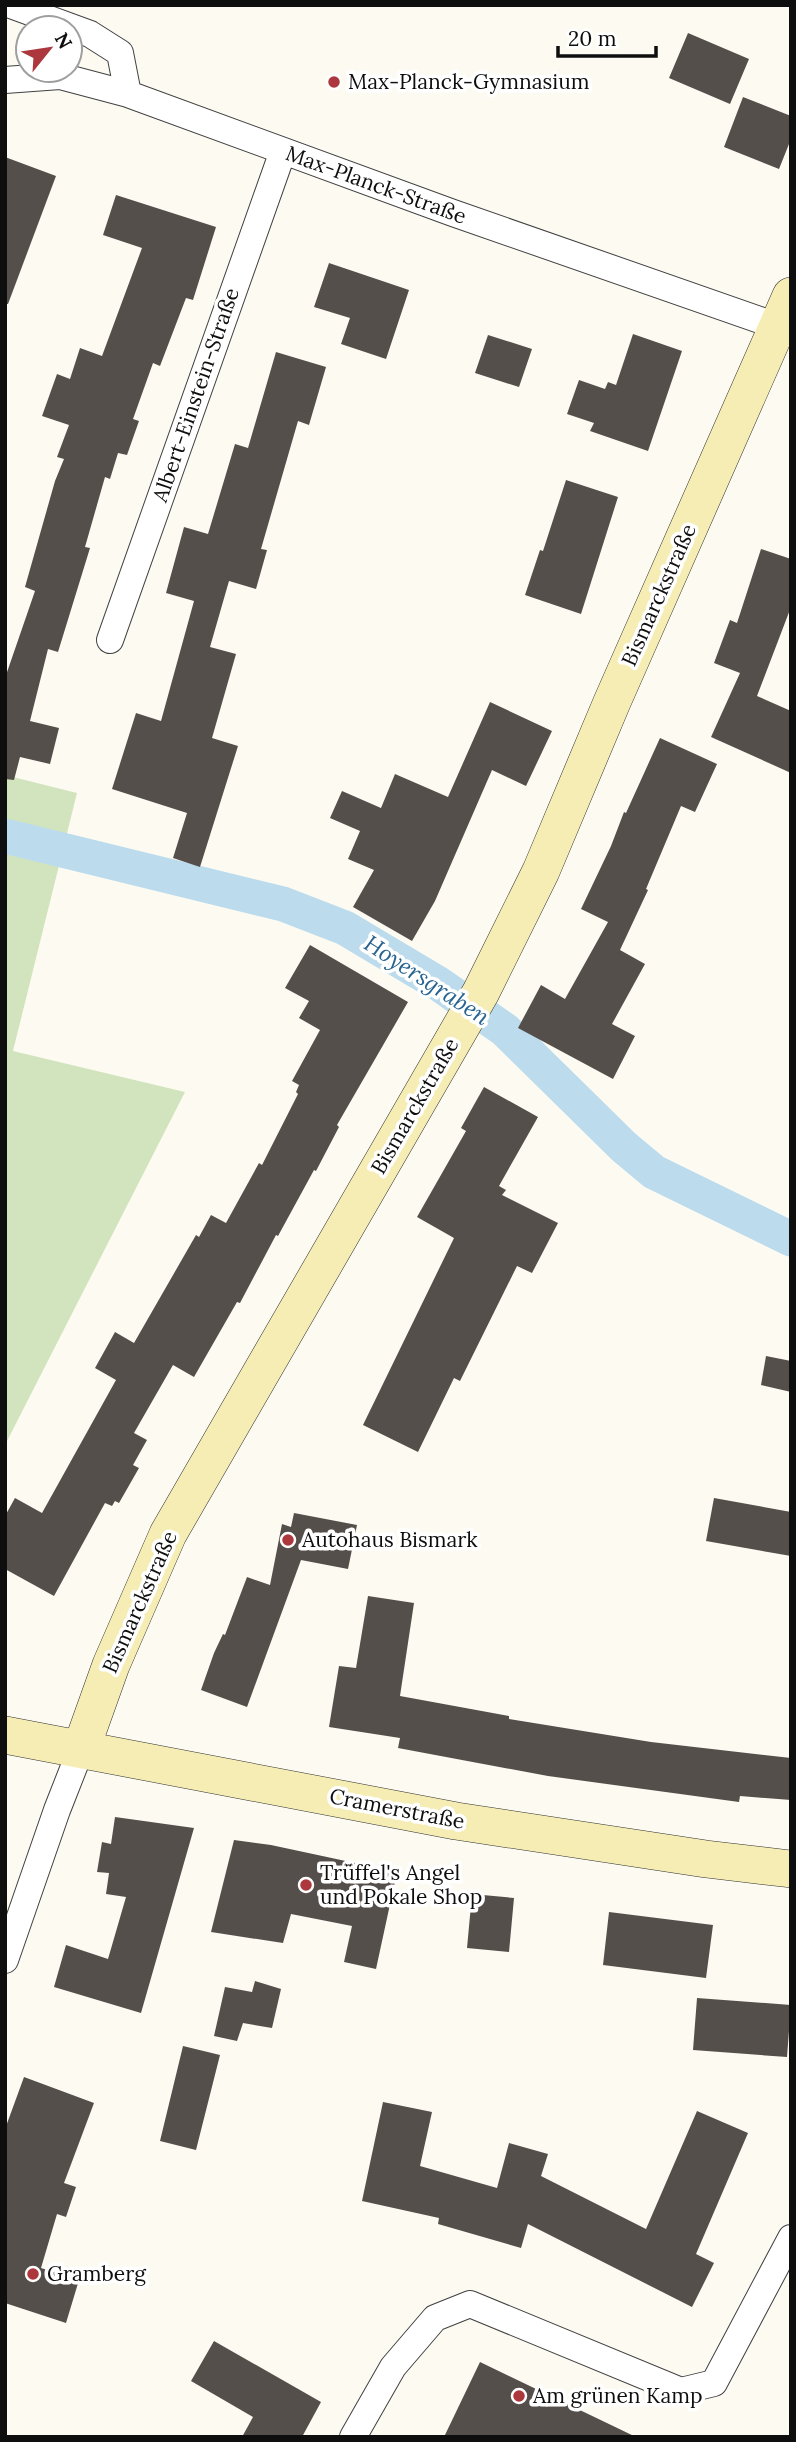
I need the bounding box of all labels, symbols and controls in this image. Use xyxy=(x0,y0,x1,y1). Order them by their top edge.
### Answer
north arrow xyxy=(14,14,84,84)
scale bar xyxy=(558,14,656,58)
text: 20 m xyxy=(568,25,617,52)
text: N xyxy=(50,28,78,53)
place label: Max-Planck-Gymnasium xyxy=(348,68,590,95)
marker: Max-Planck-Gymnasium xyxy=(326,74,342,90)
street label: Max-Planck-Straße xyxy=(282,139,470,230)
street label: Albert-Einstein-Straße xyxy=(146,284,245,506)
street label: Bismarckstraße xyxy=(615,519,702,670)
water label: Hoyersgraben xyxy=(359,928,495,1031)
street label: Bismarckstraße xyxy=(365,1033,464,1179)
street label: Bismarckstraße xyxy=(96,1526,183,1677)
place label: Autohaus Bismark xyxy=(301,1526,478,1553)
marker: Autohaus Bismark xyxy=(280,1532,296,1548)
street label: Cramerstraße xyxy=(327,1782,467,1835)
place label: Trüffel's Angel und Pokale Shop xyxy=(320,1859,482,1910)
marker: Trüffel's Angel und Pokale Shop xyxy=(298,1877,314,1893)
place label: Gramberg xyxy=(47,2260,146,2287)
marker: Gramberg xyxy=(25,2266,41,2282)
place label: Am grünen Kamp xyxy=(532,2382,703,2409)
marker: Am grünen Kamp xyxy=(511,2388,527,2404)

